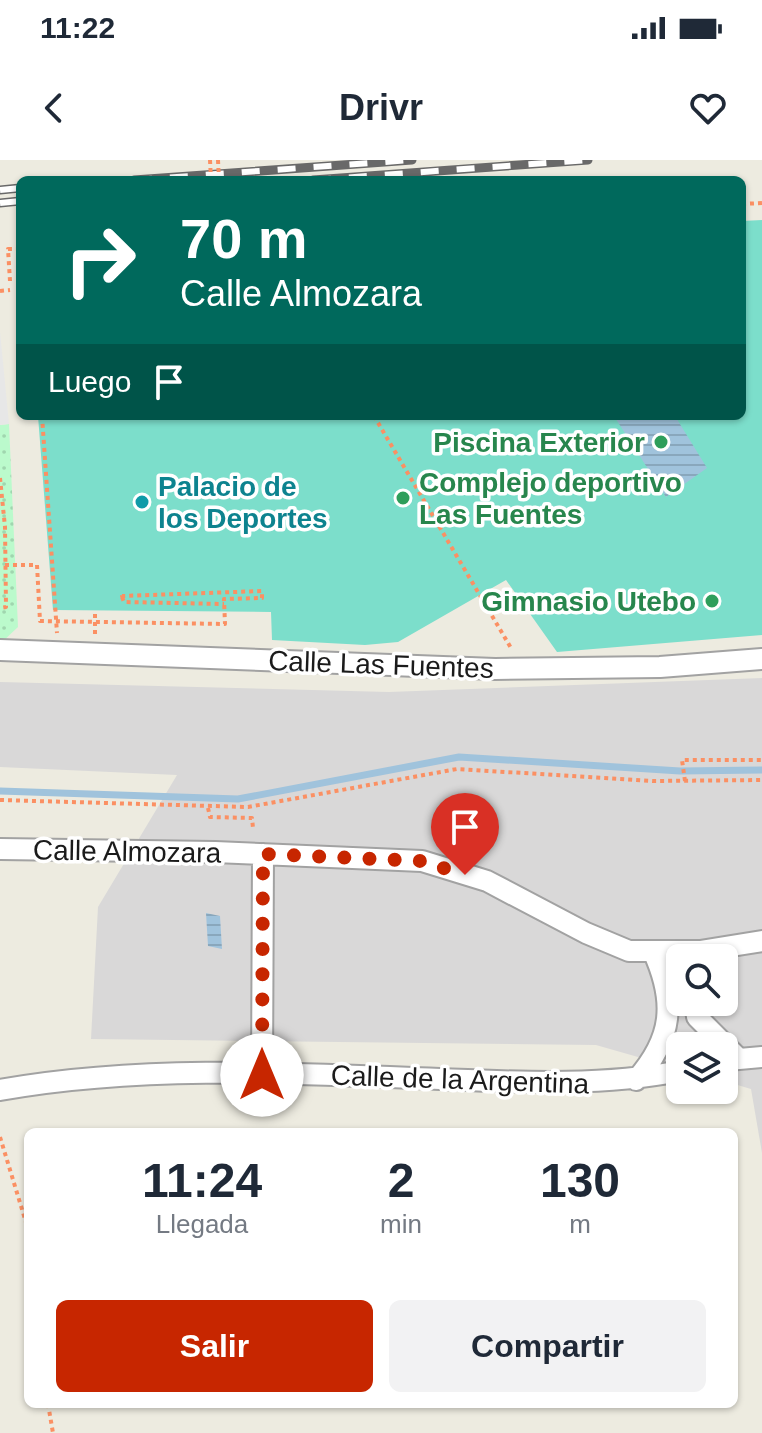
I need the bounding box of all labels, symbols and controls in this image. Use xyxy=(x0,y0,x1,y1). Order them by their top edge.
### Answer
text: 11:22 xyxy=(40,11,115,44)
icon: back xyxy=(32,86,76,130)
icon: heart xyxy=(686,86,730,130)
text: Drivr xyxy=(339,87,423,128)
text: 70 m xyxy=(180,207,308,270)
icon: right xyxy=(48,208,152,312)
text: Calle Almozara xyxy=(180,273,422,314)
icon: arrive xyxy=(147,360,191,404)
text: Luego xyxy=(48,365,131,398)
place label: Piscina Exterior xyxy=(433,427,645,458)
marker: Piscina Exterior xyxy=(652,433,670,451)
place label: Complejo deportivo Las Fuentes xyxy=(419,467,682,530)
place label: Palacio de los Deportes xyxy=(158,471,328,534)
marker: Complejo deportivo Las Fuentes xyxy=(394,489,412,507)
marker: Palacio de los Deportes xyxy=(133,493,151,511)
place label: Gimnasio Utebo xyxy=(481,586,696,617)
marker: Gimnasio Utebo xyxy=(703,592,721,610)
street label: Calle Las Fuentes xyxy=(268,645,494,684)
pin xyxy=(431,793,499,875)
icon: arrive xyxy=(443,805,487,849)
street label: Calle Almozara xyxy=(33,834,222,869)
map controls xyxy=(666,944,738,1104)
button: search xyxy=(666,944,738,1016)
button: layers xyxy=(666,1032,738,1104)
position arrow xyxy=(220,1033,304,1117)
street label: Calle de la Argentina xyxy=(330,1060,590,1100)
text: 11:24 xyxy=(142,1154,262,1207)
text: 2 xyxy=(388,1154,414,1207)
text: 130 xyxy=(540,1154,620,1207)
text: Llegada xyxy=(156,1209,248,1239)
text: min xyxy=(380,1209,422,1239)
text: m xyxy=(569,1209,591,1239)
button: Salir xyxy=(56,1300,373,1392)
button: Compartir xyxy=(389,1300,706,1392)

